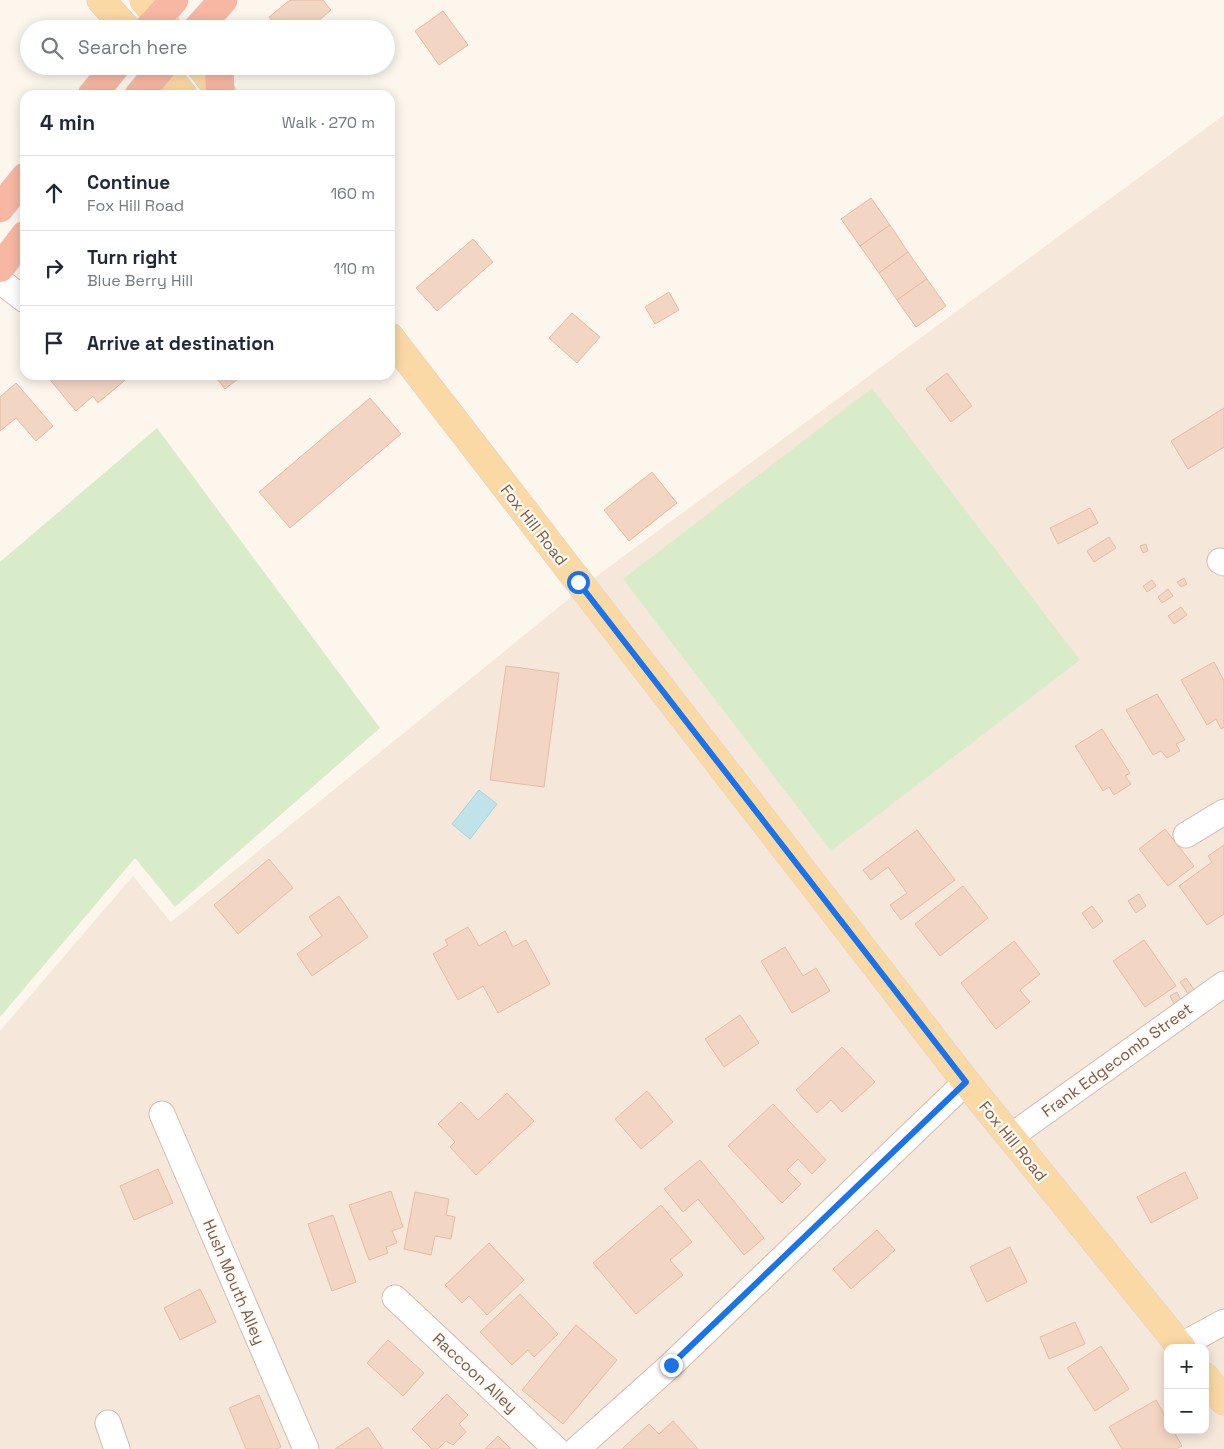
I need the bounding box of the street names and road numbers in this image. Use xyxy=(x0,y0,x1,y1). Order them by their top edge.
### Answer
street label: Fox Hill Road xyxy=(496,480,572,570)
street label: Frank Edgecomb Street xyxy=(1037,998,1197,1122)
street label: Fox Hill Road xyxy=(974,1097,1052,1185)
street label: Hush Mouth Alley xyxy=(198,1216,270,1348)
street label: Raccoon Alley xyxy=(428,1328,522,1418)

